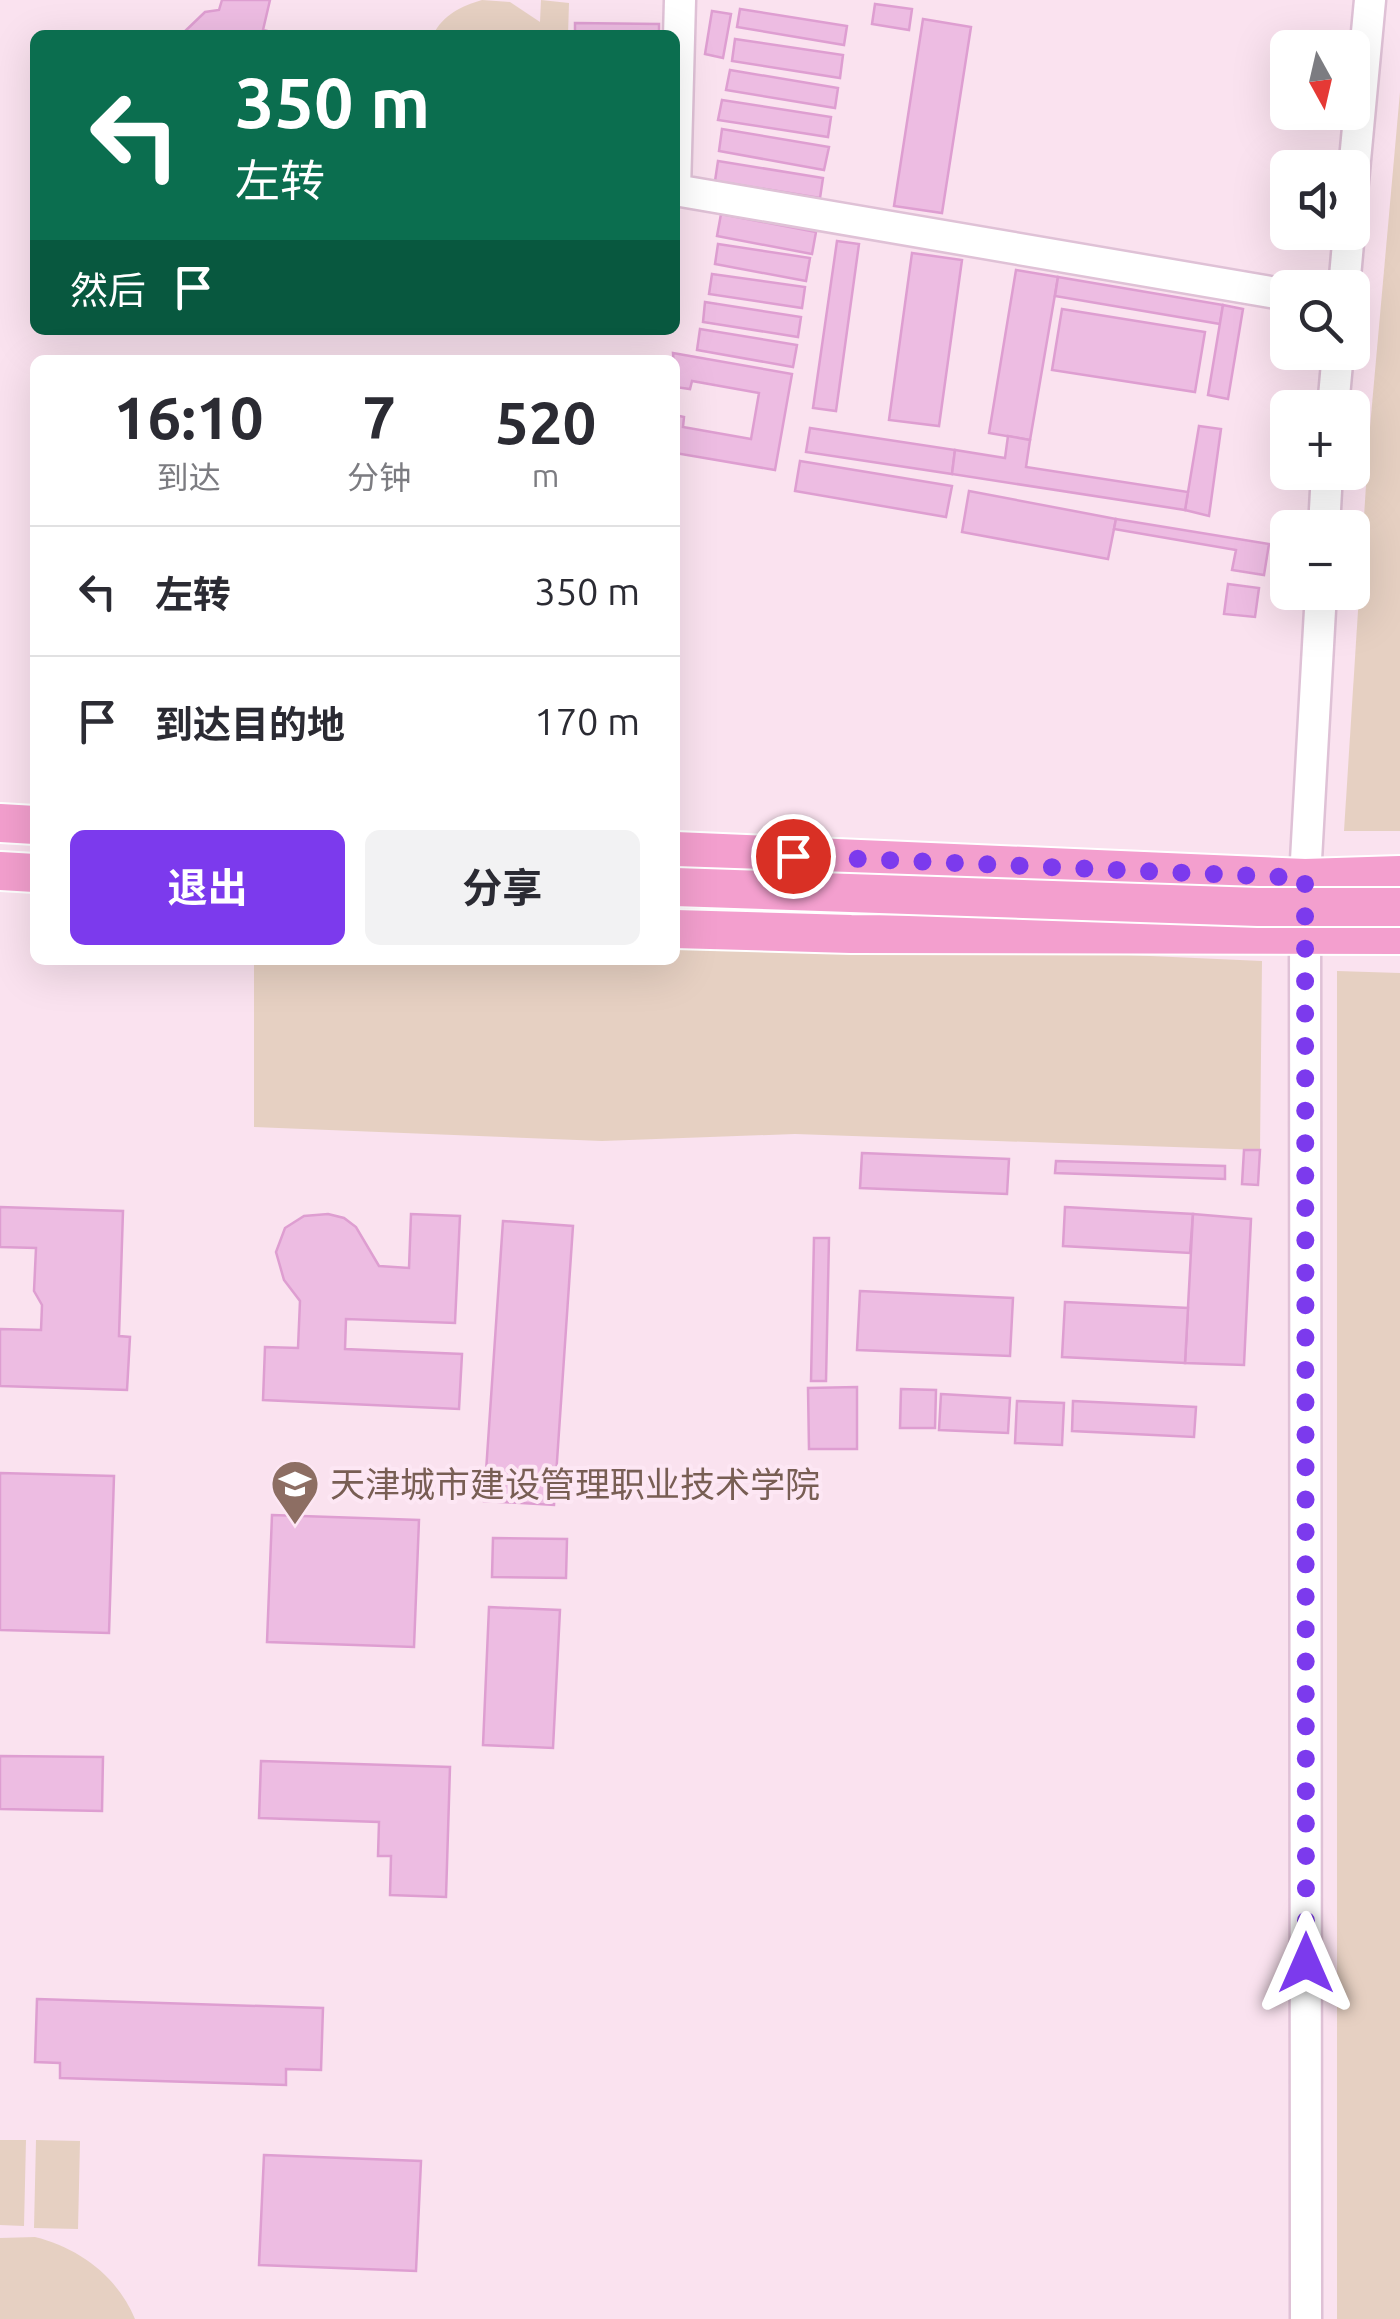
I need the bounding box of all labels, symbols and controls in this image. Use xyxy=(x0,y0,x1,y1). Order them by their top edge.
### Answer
north arrow xyxy=(1270,30,1370,130)
map controls xyxy=(1270,30,1370,610)
text: 350 m xyxy=(235,63,430,141)
icon: left xyxy=(70,70,200,200)
button: sound xyxy=(1270,150,1370,250)
text: 左转 xyxy=(235,155,325,206)
icon: arrive xyxy=(166,260,221,315)
text: 然后 xyxy=(70,269,146,311)
button: search xyxy=(1270,270,1370,370)
text: 16:10 xyxy=(114,383,264,450)
text: 7 xyxy=(362,383,396,450)
text: 520 xyxy=(495,388,596,455)
button: + xyxy=(1270,390,1370,490)
text: m xyxy=(532,457,559,493)
text: 到达 xyxy=(157,459,221,495)
text: 分钟 xyxy=(347,459,411,495)
button: − xyxy=(1270,510,1370,610)
icon: left xyxy=(70,564,125,619)
text: 350 m xyxy=(534,570,640,612)
text: 左转 xyxy=(155,573,231,615)
icon: arrive xyxy=(70,694,125,749)
text: 170 m xyxy=(534,700,640,742)
text: 到达目的地 xyxy=(155,703,345,745)
pin xyxy=(751,814,836,899)
icon: arrive xyxy=(766,829,821,884)
button: 退出 xyxy=(70,830,345,945)
button: 分享 xyxy=(365,830,640,945)
school or university icon: 天津城市建设管理职业技术学院 xyxy=(269,1458,321,1526)
place label: 天津城市建设管理职业技术学院 xyxy=(330,1464,820,1504)
position arrow xyxy=(1254,1911,1358,2015)

